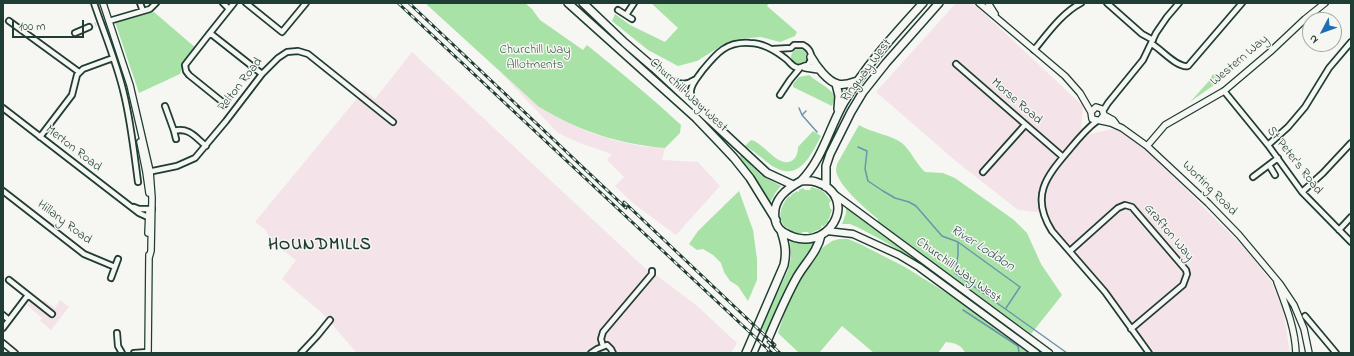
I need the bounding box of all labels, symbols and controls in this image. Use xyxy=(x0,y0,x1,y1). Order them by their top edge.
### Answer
scale bar xyxy=(14,12,86,38)
north arrow xyxy=(1302,12,1342,52)
text: 100 m xyxy=(19,18,46,36)
text: N xyxy=(1305,31,1322,47)
street label: Western Way xyxy=(1208,32,1272,90)
street label: Ringway West xyxy=(838,36,896,106)
park label: Churchill Way Allotments xyxy=(500,43,570,74)
street label: Pelton Road xyxy=(215,55,267,115)
street label: Churchill Way West xyxy=(646,56,730,136)
street label: Morse Road xyxy=(987,76,1045,128)
street label: Merton Road xyxy=(42,122,104,176)
street label: St Peter's Road xyxy=(1263,124,1325,198)
street label: Worting Road xyxy=(1178,158,1240,220)
street label: Hillary Road xyxy=(34,197,94,249)
street label: Grafton Way xyxy=(1140,201,1196,265)
water label: River Loddon xyxy=(947,222,1017,276)
street label: Churchill Way West xyxy=(913,235,1003,307)
district label: HOUNDMILLS xyxy=(268,236,372,256)

